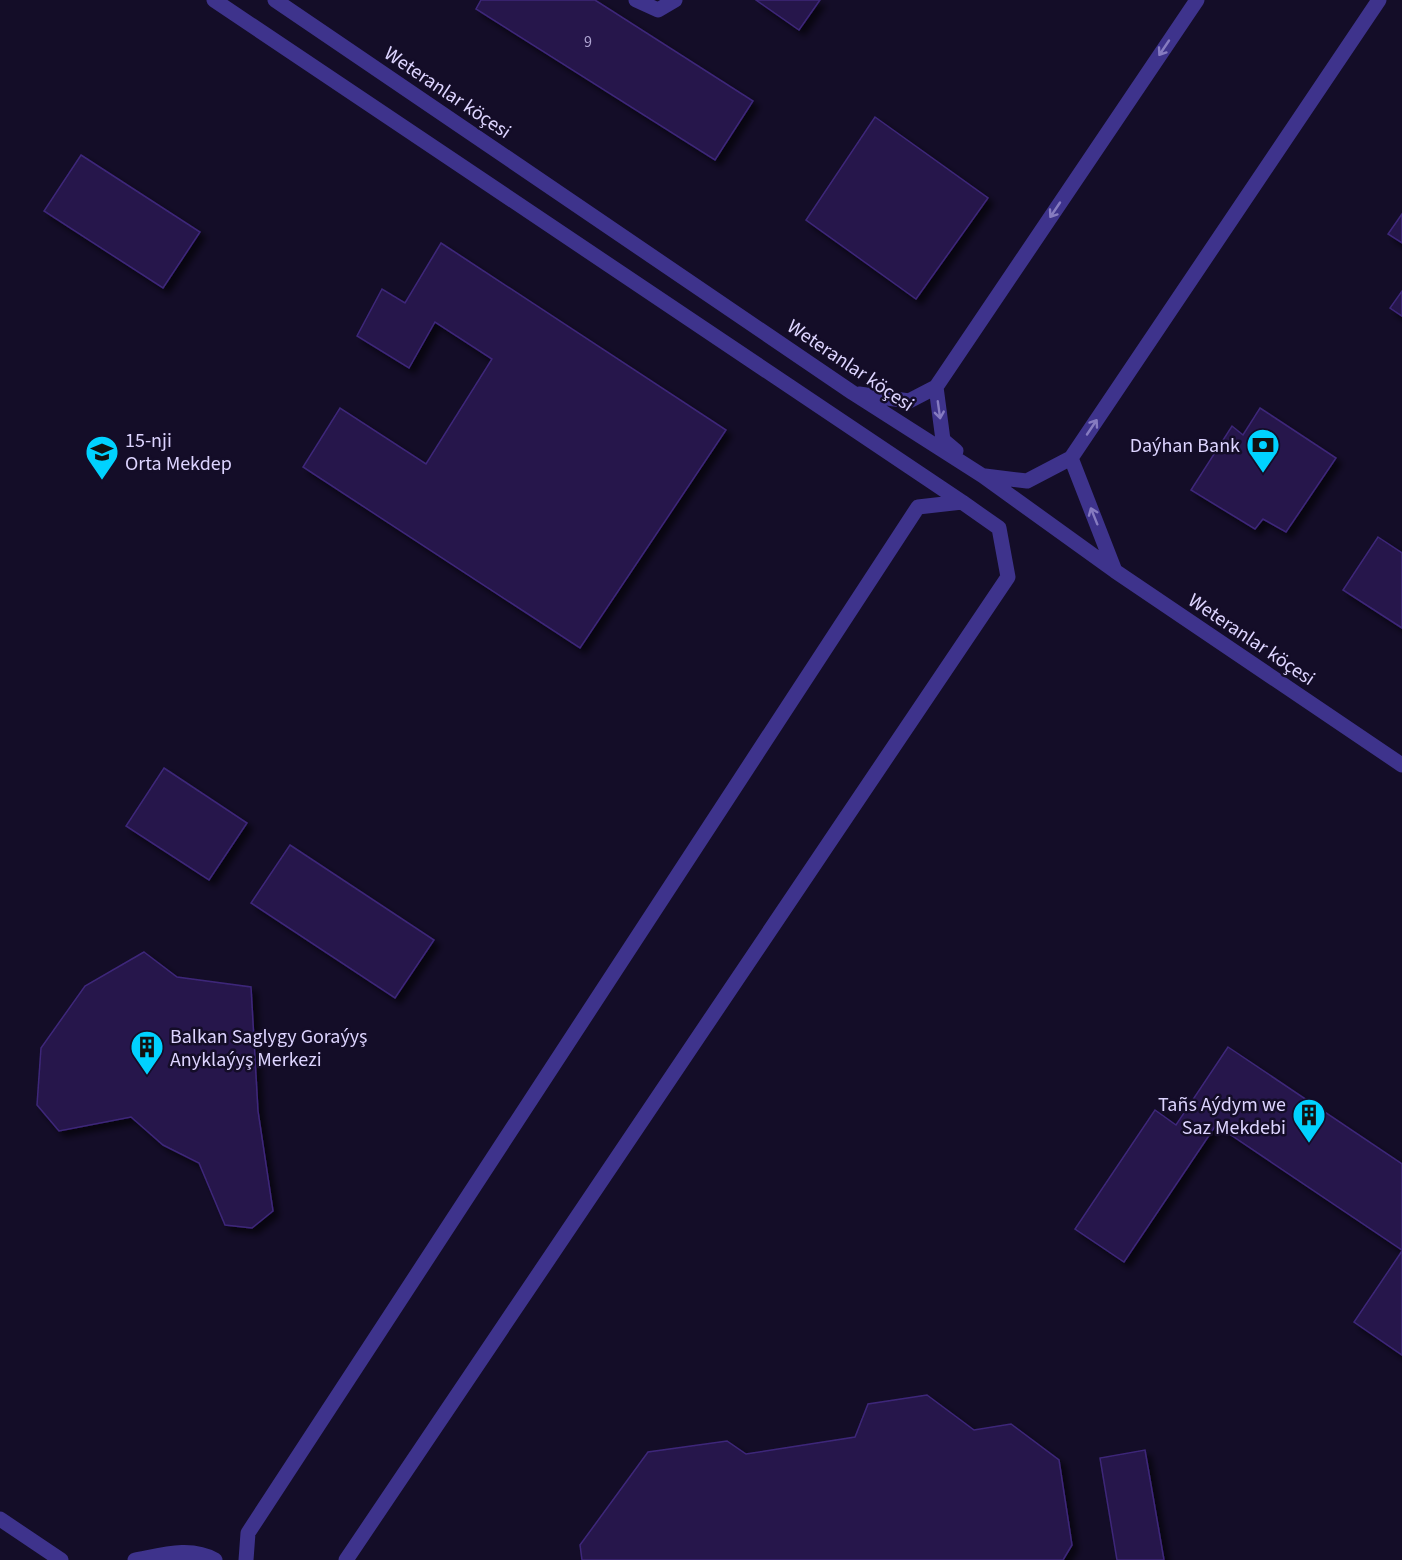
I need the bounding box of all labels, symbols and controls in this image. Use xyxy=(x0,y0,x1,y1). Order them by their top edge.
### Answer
house number: 9 xyxy=(584,31,592,53)
street label: Weteranlar köçesi xyxy=(378,40,517,146)
one-way arrow xyxy=(1158,40,1170,56)
one-way arrow xyxy=(1049,201,1061,218)
street label: Weteranlar köçesi xyxy=(781,313,920,419)
one-way arrow xyxy=(933,400,944,420)
one-way arrow xyxy=(1086,418,1099,435)
place label: 15-nji Orta Mekdep xyxy=(125,427,232,478)
bank icon: Daýhan Bank xyxy=(1245,427,1281,474)
place label: Daýhan Bank xyxy=(1130,432,1240,460)
school or university icon: 15-nji Orta Mekdep xyxy=(84,434,120,481)
one-way arrow xyxy=(1088,508,1099,526)
street label: Weteranlar köçesi xyxy=(1182,587,1321,693)
place label: Balkan Saglygy Goraýyş Anyklaýyş Merkezi xyxy=(170,1023,367,1074)
building icon: Balkan Saglygy Goraýyş Anyklaýyş Merkezi xyxy=(129,1029,165,1076)
place label: Tañs Aýdym we Saz Mekdebi xyxy=(1158,1091,1286,1142)
building icon: Tañs Aýdym we Saz Mekdebi xyxy=(1291,1097,1327,1144)

